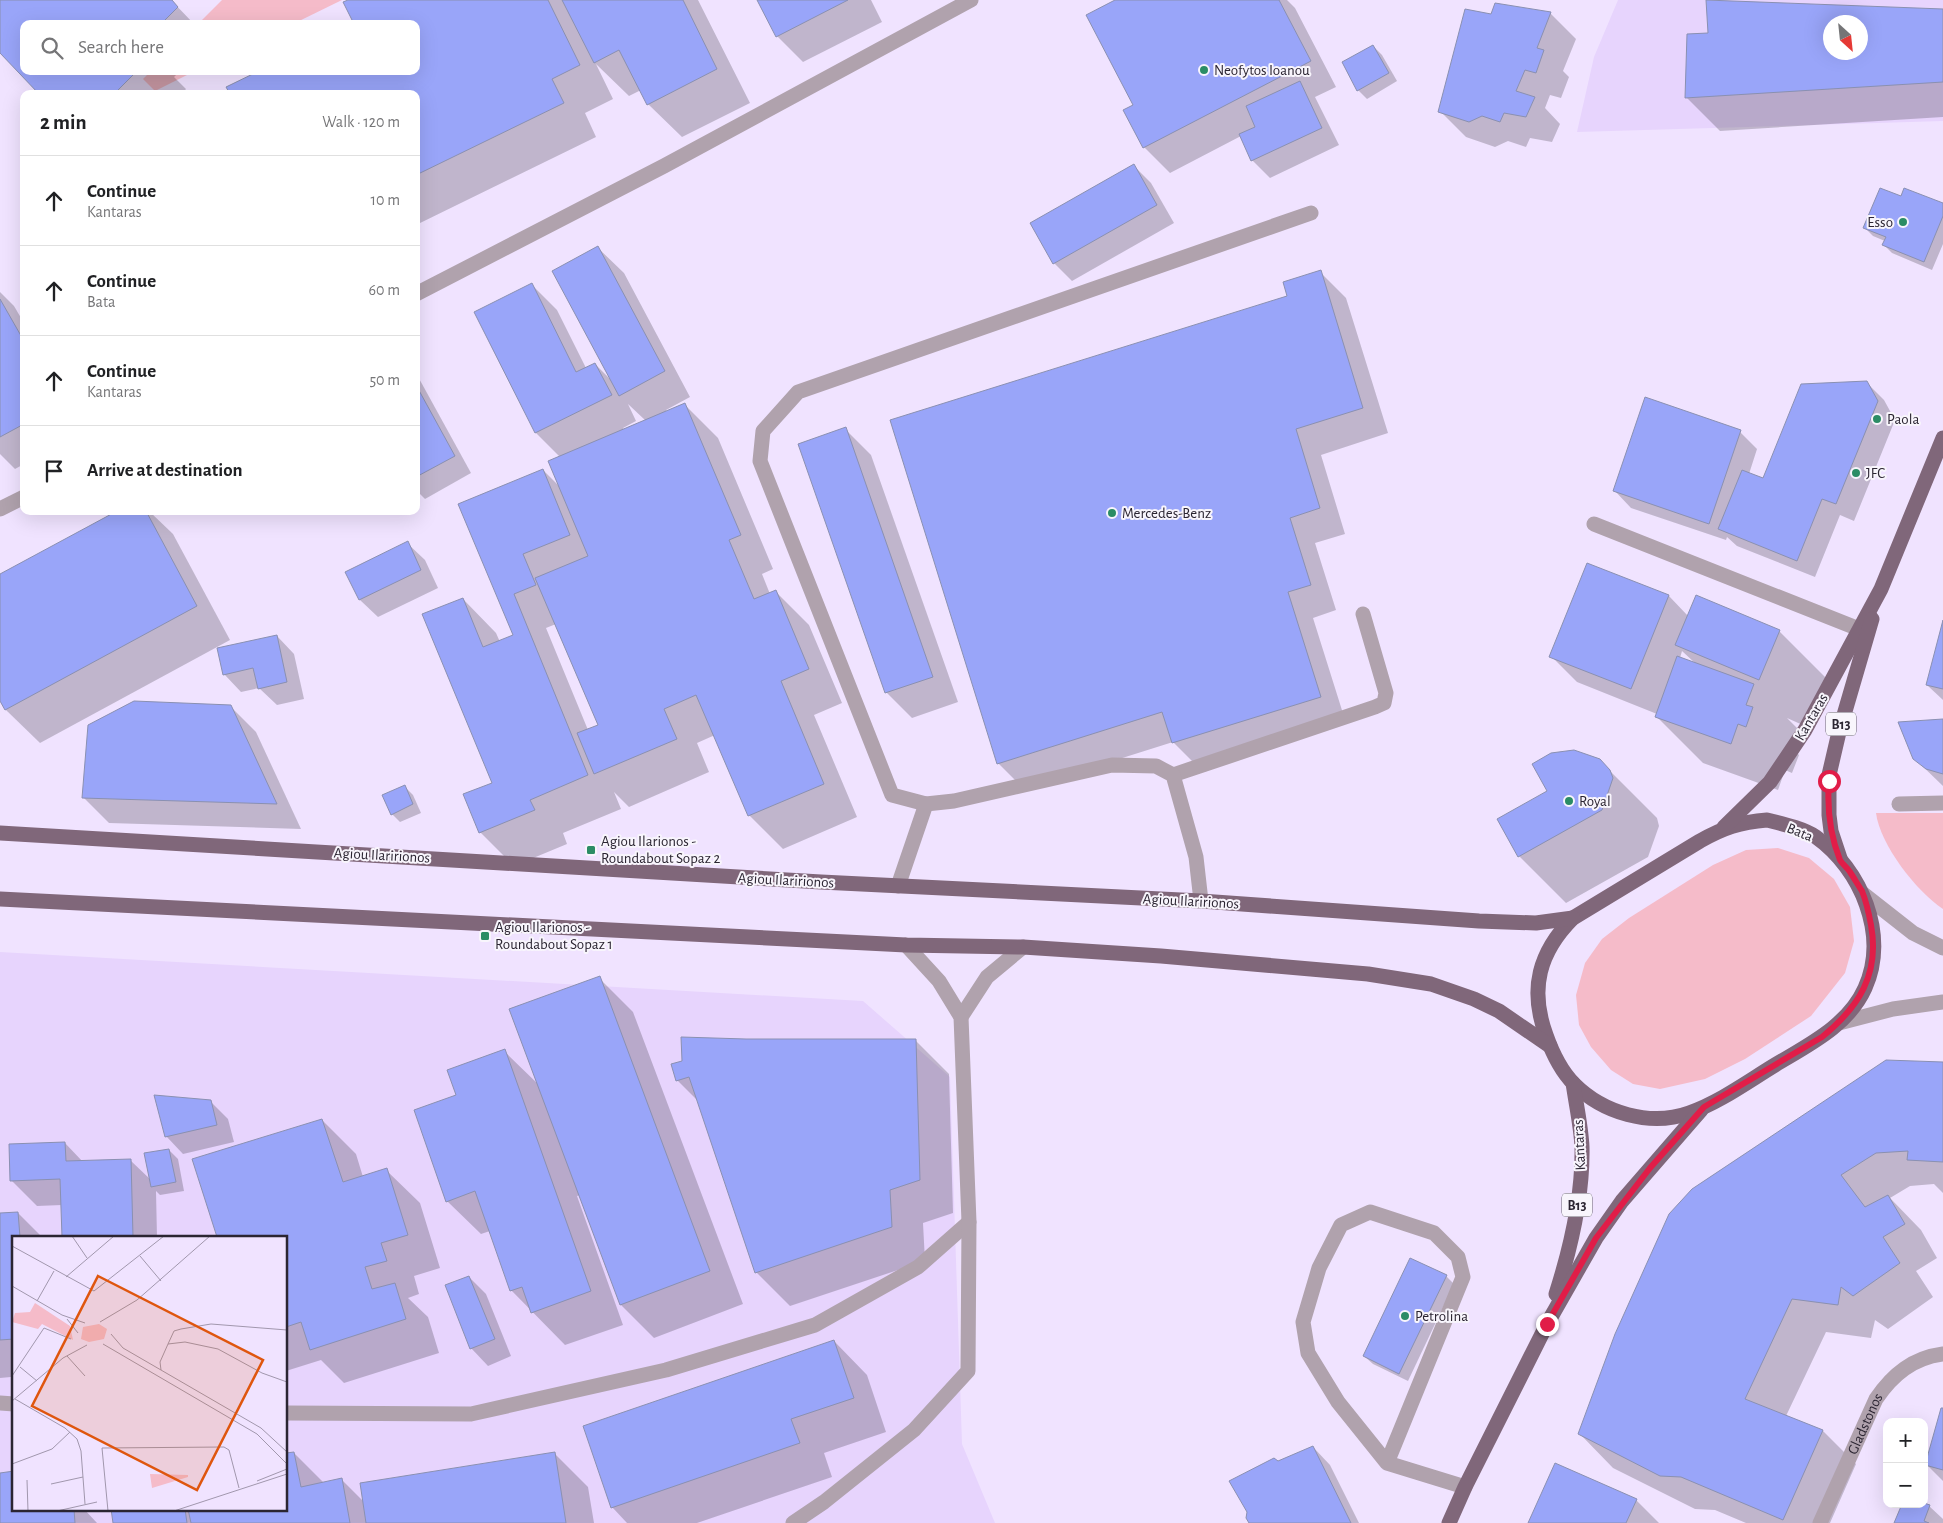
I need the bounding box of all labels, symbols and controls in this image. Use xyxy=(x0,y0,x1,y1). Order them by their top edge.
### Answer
north arrow xyxy=(1823,15,1868,60)
search box xyxy=(20,20,420,75)
icon: search xyxy=(38,34,66,62)
text: Search here xyxy=(78,38,164,57)
place label: Neofytos Ioanou xyxy=(1214,63,1310,78)
marker: Neofytos Ioanou xyxy=(1198,64,1210,76)
text: 2 min xyxy=(40,112,87,133)
text: Walk · 120 m xyxy=(322,114,400,130)
text: Continue xyxy=(87,182,156,201)
icon: ahead xyxy=(40,187,68,215)
text: 10 m xyxy=(371,192,400,208)
text: Kantaras xyxy=(87,204,142,220)
place label: Esso xyxy=(1867,215,1893,230)
marker: Esso xyxy=(1897,216,1909,228)
text: Continue xyxy=(87,272,156,291)
icon: ahead xyxy=(40,277,68,305)
text: 60 m xyxy=(369,282,400,298)
text: Bata xyxy=(87,294,115,310)
text: Continue xyxy=(87,362,156,381)
icon: ahead xyxy=(40,367,68,395)
text: 50 m xyxy=(369,372,400,388)
text: Kantaras xyxy=(87,384,142,400)
place label: Paola xyxy=(1887,412,1919,427)
marker: Paola xyxy=(1871,413,1883,425)
icon: arrive xyxy=(40,457,68,485)
text: Arrive at destination xyxy=(87,461,243,480)
place label: JFC xyxy=(1866,466,1885,481)
marker: JFC xyxy=(1850,467,1862,479)
place label: Mercedes-Benz xyxy=(1122,506,1211,521)
marker: Mercedes-Benz xyxy=(1106,507,1118,519)
street label: Kantaras xyxy=(1792,691,1831,743)
road number: B13 xyxy=(1826,712,1856,736)
route start xyxy=(1818,770,1841,793)
place label: Royal xyxy=(1579,794,1611,809)
marker: Royal xyxy=(1563,795,1575,807)
street label: Bata xyxy=(1785,820,1815,845)
place label: Agiou Ilarionos - Roundabout Sopaz 2 xyxy=(601,834,720,866)
marker: Agiou Ilarionos - Roundabout Sopaz 2 xyxy=(585,844,597,856)
street label: Agiou Ilaririonos xyxy=(333,845,431,866)
street label: Agiou Ilaririonos xyxy=(737,870,835,891)
street label: Agiou Ilaririonos xyxy=(1142,891,1240,912)
place label: Agiou Ilarionos - Roundabout Sopaz 1 xyxy=(495,920,613,952)
marker: Agiou Ilarionos - Roundabout Sopaz 1 xyxy=(479,930,491,942)
street label: Kantaras xyxy=(1571,1119,1588,1171)
road number: B13 xyxy=(1562,1194,1592,1216)
inset map xyxy=(12,1236,288,1510)
place label: Petrolina xyxy=(1415,1309,1468,1324)
marker: Petrolina xyxy=(1399,1310,1411,1322)
route end xyxy=(1536,1313,1559,1336)
street label: Gladstonos xyxy=(1845,1390,1886,1457)
map controls xyxy=(1883,1418,1928,1508)
button: + xyxy=(1883,1418,1928,1463)
button: − xyxy=(1883,1463,1928,1508)

